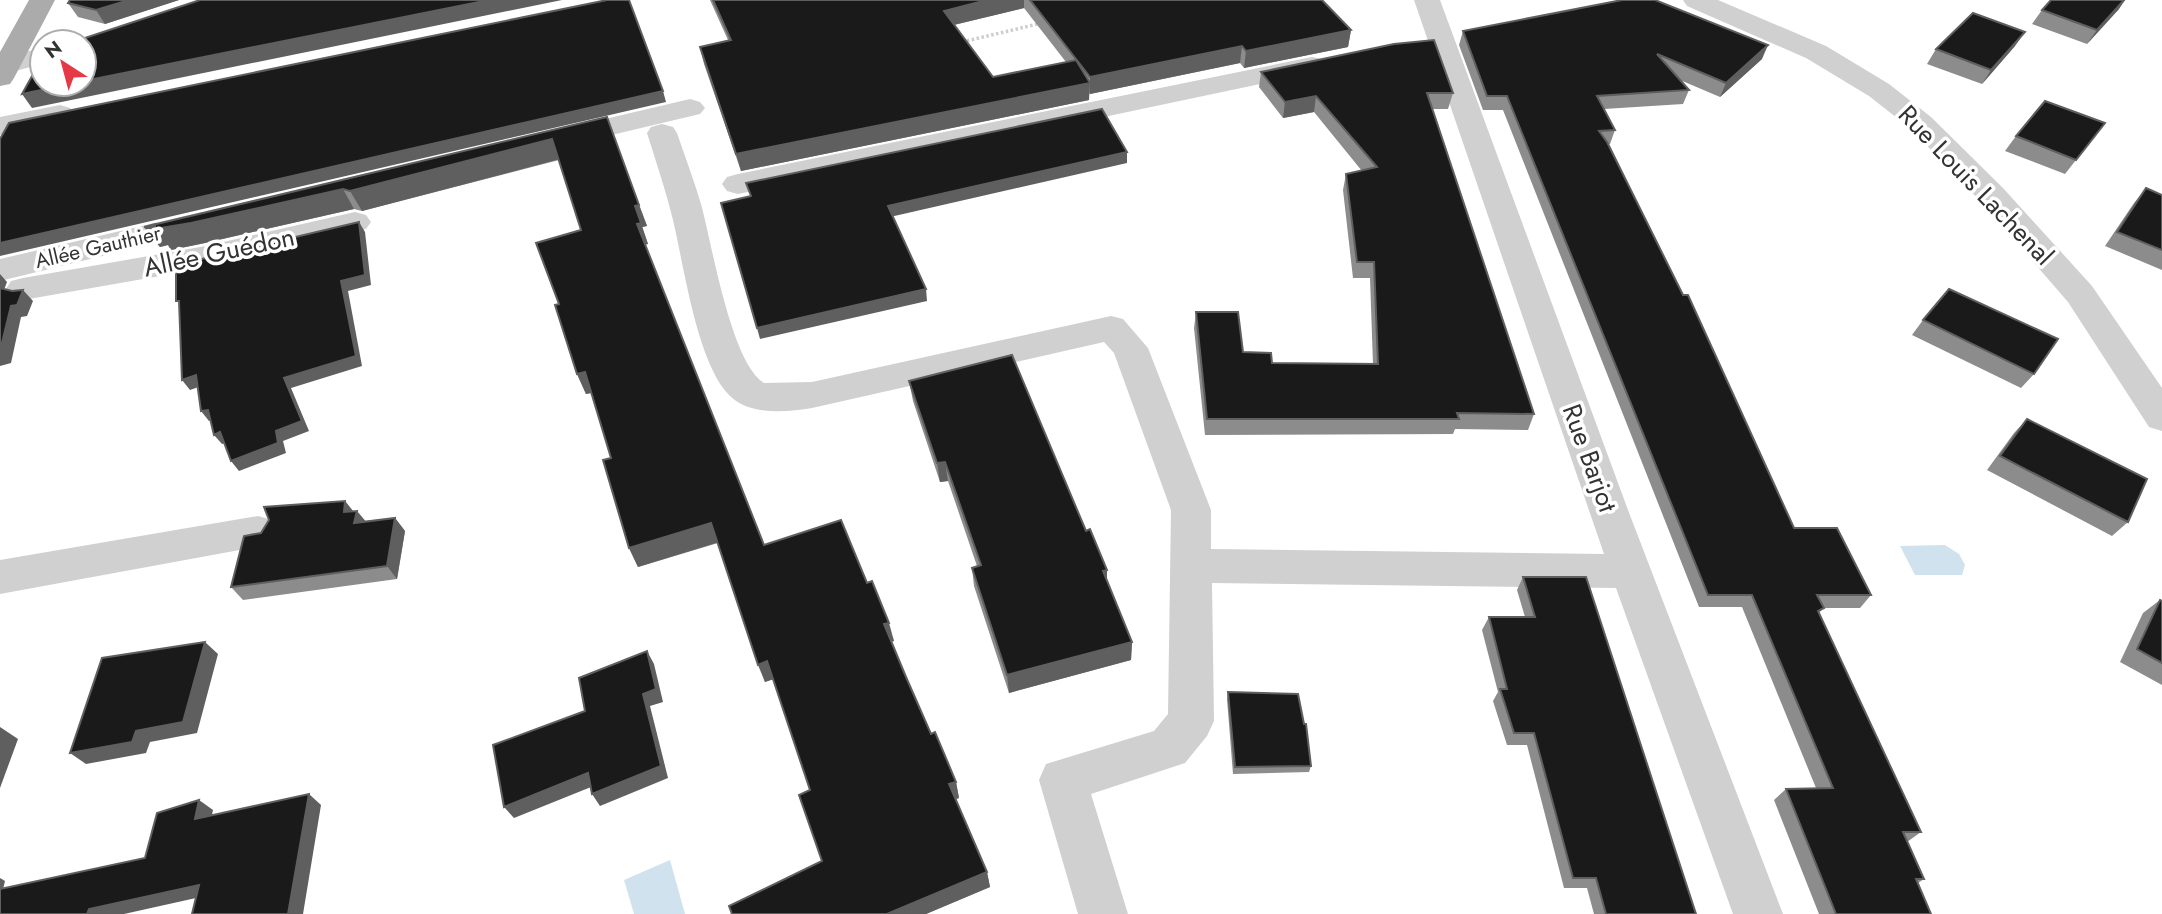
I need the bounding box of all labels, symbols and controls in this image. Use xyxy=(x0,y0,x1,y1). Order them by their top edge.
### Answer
north arrow xyxy=(28,28,98,98)
text: N xyxy=(39,34,67,65)
street label: Rue Louis Lachenal xyxy=(1889,96,2063,274)
street label: Allée Guédon xyxy=(140,217,298,287)
street label: Allée Gauthier xyxy=(32,218,165,276)
street label: Rue Barjot xyxy=(1553,399,1627,518)

